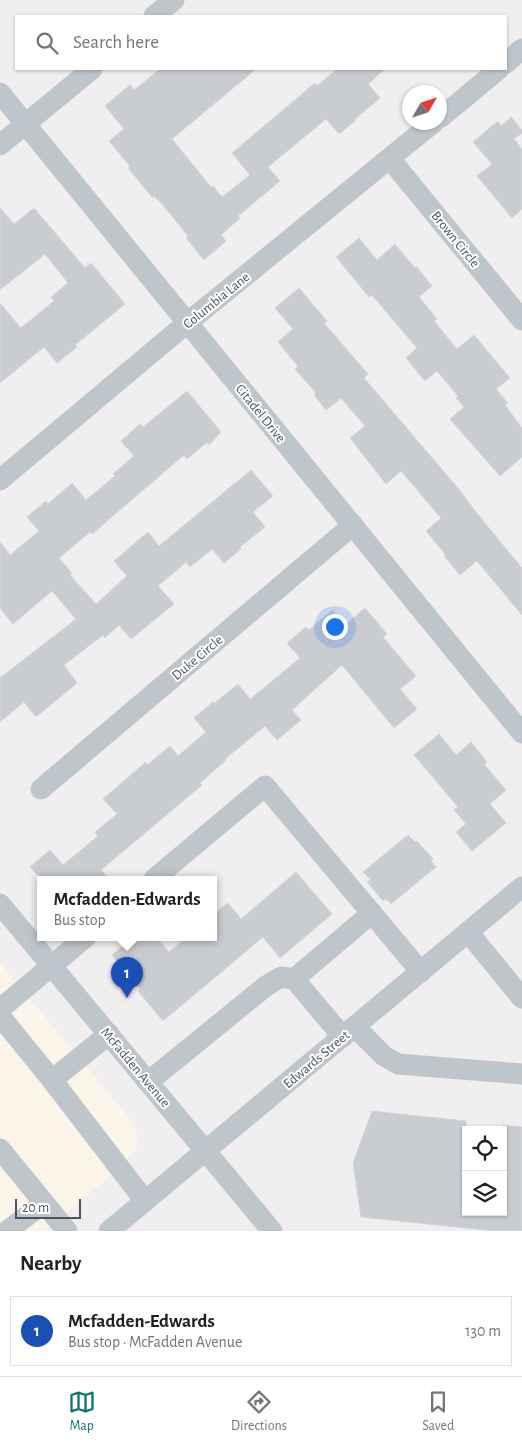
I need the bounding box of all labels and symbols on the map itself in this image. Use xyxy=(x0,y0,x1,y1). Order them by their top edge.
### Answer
north arrow xyxy=(402,85,447,130)
street label: Brown Circle xyxy=(428,209,482,270)
street label: Columbia Lane xyxy=(181,270,252,332)
street label: Citadel Drive xyxy=(233,382,288,445)
your location xyxy=(322,614,348,640)
street label: Duke Circle xyxy=(170,633,226,683)
pin: 1 xyxy=(111,957,143,998)
street label: McFadden Avenue xyxy=(98,1025,172,1110)
street label: Edwards Street xyxy=(281,1028,353,1091)
scale bar xyxy=(15,1196,81,1219)

